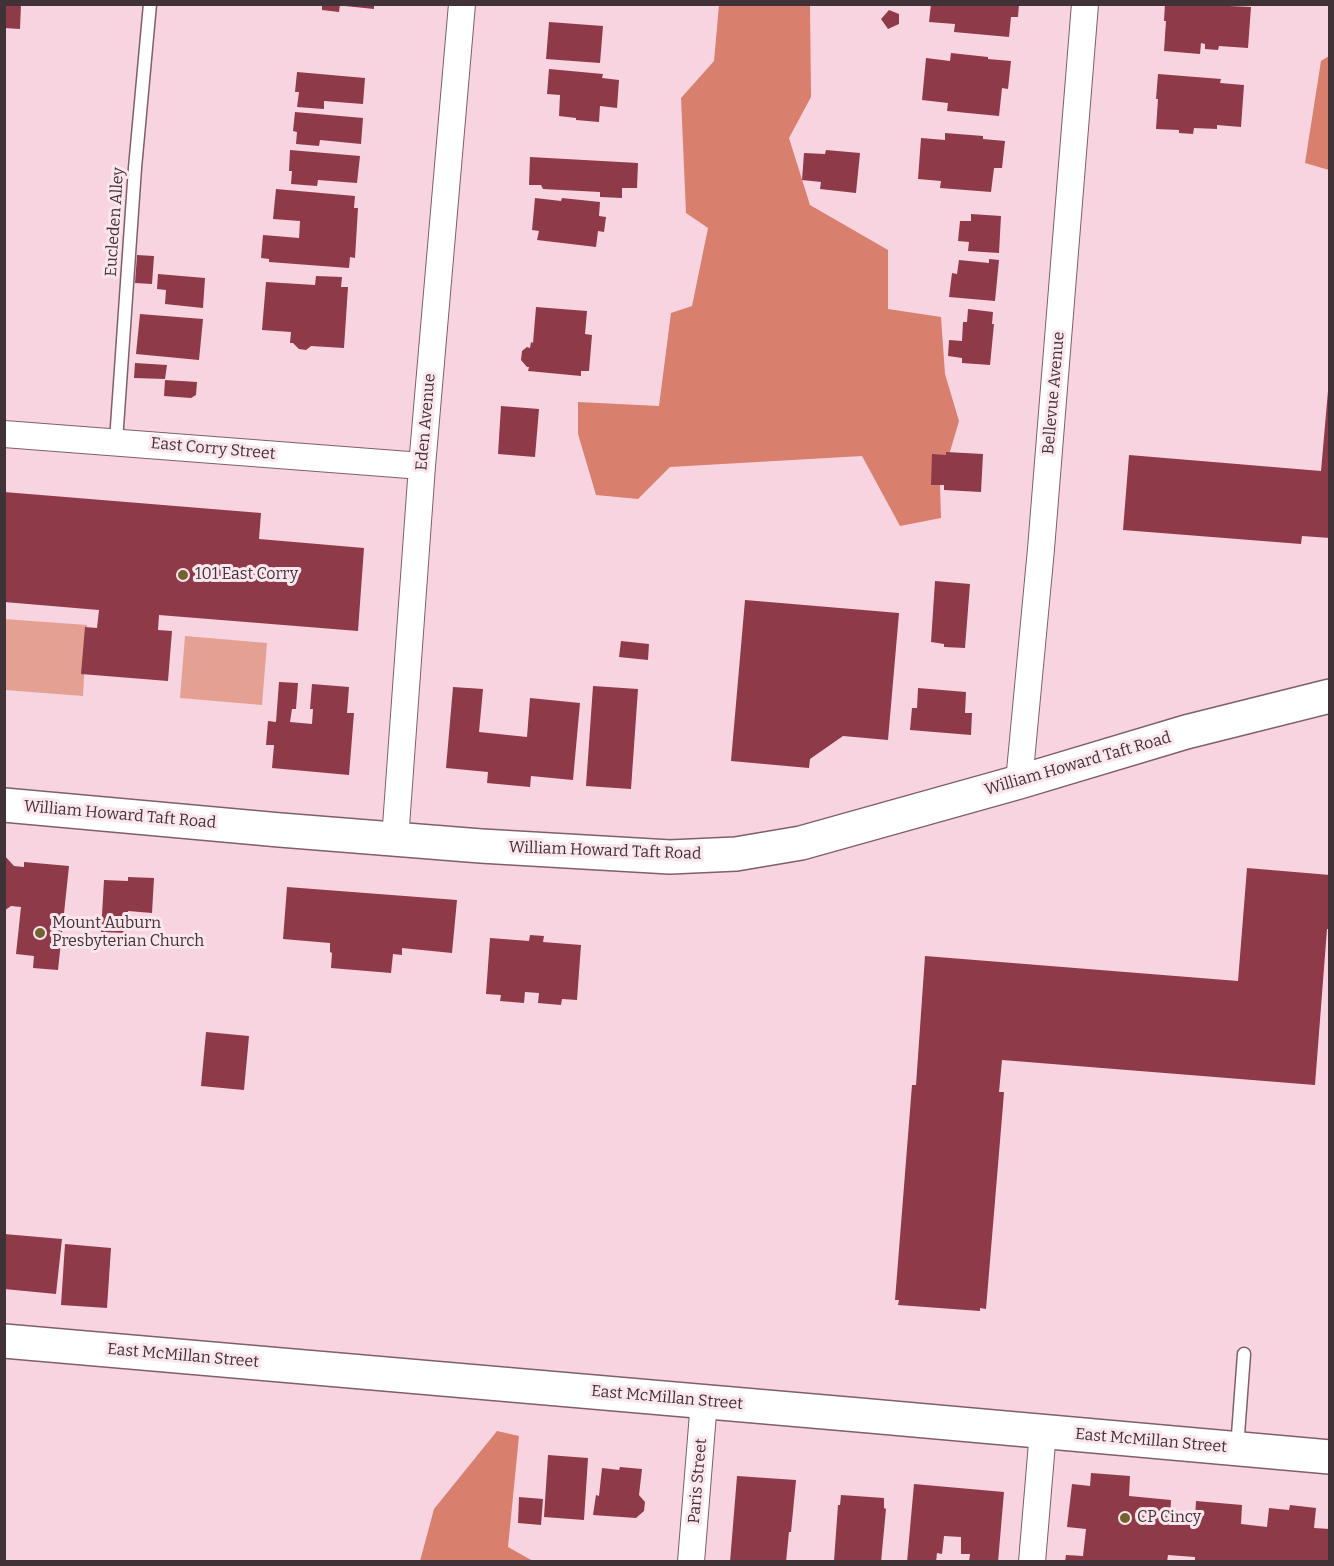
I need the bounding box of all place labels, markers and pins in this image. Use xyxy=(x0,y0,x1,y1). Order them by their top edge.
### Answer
place label: 101 East Corry xyxy=(195,565,298,585)
marker: 101 East Corry xyxy=(176,568,190,582)
place label: Mount Auburn Presbyterian Church xyxy=(52,914,204,952)
marker: Mount Auburn Presbyterian Church xyxy=(33,926,47,940)
place label: CP Cincy xyxy=(1137,1508,1201,1528)
marker: CP Cincy xyxy=(1118,1511,1132,1525)

